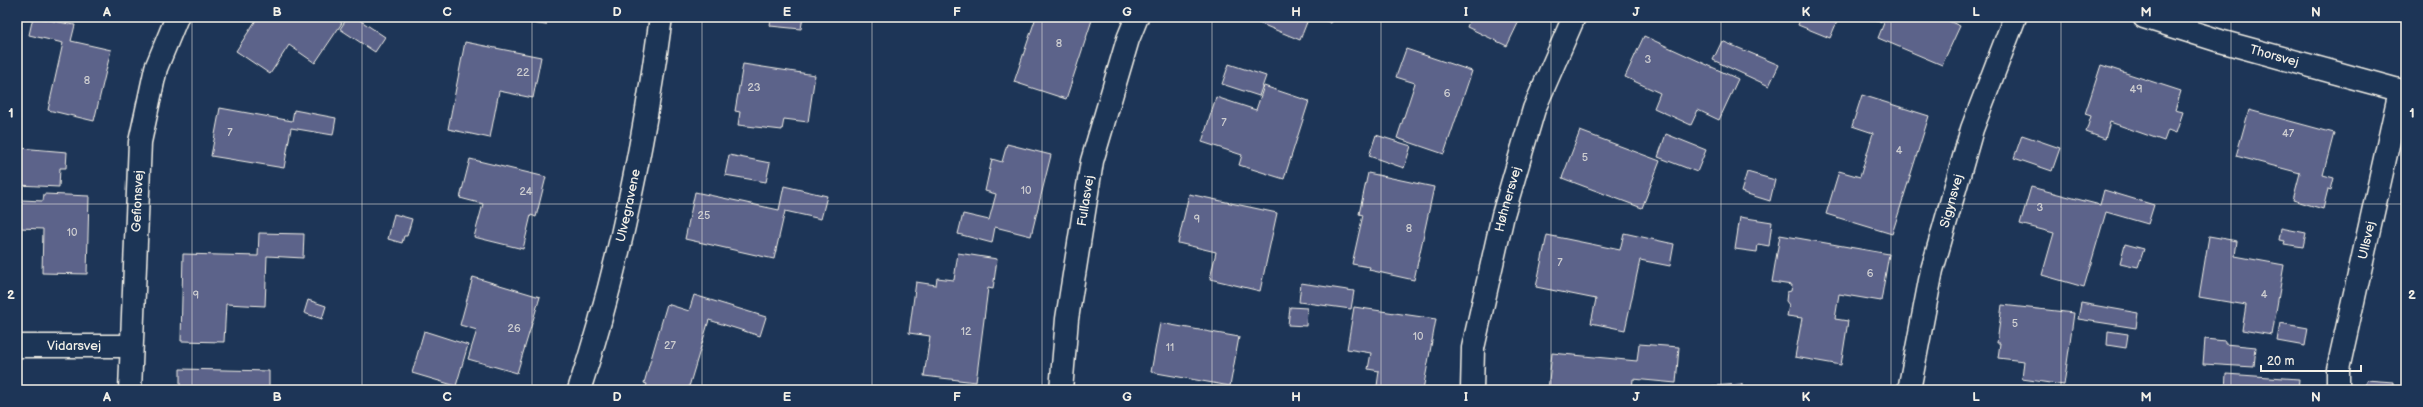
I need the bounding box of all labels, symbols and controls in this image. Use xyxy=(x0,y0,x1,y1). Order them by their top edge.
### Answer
text: A xyxy=(102,4,111,20)
text: B xyxy=(272,4,282,20)
text: C xyxy=(442,4,452,20)
text: D xyxy=(612,4,622,20)
text: E xyxy=(783,4,792,20)
text: F xyxy=(953,4,961,20)
text: G xyxy=(1122,4,1132,20)
text: H xyxy=(1291,4,1301,20)
text: I xyxy=(1464,4,1468,20)
text: J xyxy=(1632,4,1640,20)
text: K xyxy=(1802,4,1811,20)
text: L xyxy=(1972,4,1980,20)
text: M xyxy=(2140,4,2152,20)
text: N xyxy=(2311,4,2321,20)
house number: 8 xyxy=(1056,37,1062,50)
street label: Thorsvej xyxy=(2248,42,2301,70)
house number: 3 xyxy=(1645,53,1652,66)
house number: 22 xyxy=(517,66,530,79)
house number: 8 xyxy=(84,74,90,87)
house number: 23 xyxy=(747,81,761,94)
house number: 49 xyxy=(2129,83,2143,96)
house number: 6 xyxy=(1444,87,1451,100)
text: 1 xyxy=(8,105,14,121)
text: 1 xyxy=(2409,105,2415,121)
house number: 7 xyxy=(1221,116,1227,129)
house number: 7 xyxy=(227,126,233,139)
house number: 47 xyxy=(2282,127,2295,140)
house number: 4 xyxy=(1896,144,1903,157)
house number: 5 xyxy=(1582,151,1588,164)
street label: Høhnersvej xyxy=(1491,165,1525,233)
street label: Ulvegravene xyxy=(613,167,644,244)
street label: Gefionsvej xyxy=(128,170,147,232)
street label: Sigynsvej xyxy=(1936,172,1967,230)
street label: Fullasvej xyxy=(1074,174,1098,227)
house number: 10 xyxy=(1021,184,1032,197)
house number: 24 xyxy=(519,185,533,198)
house number: 3 xyxy=(2037,201,2044,214)
house number: 25 xyxy=(698,209,710,222)
house number: 9 xyxy=(1194,213,1200,226)
street label: Ullsvej xyxy=(2355,220,2379,261)
house number: 8 xyxy=(1406,222,1412,235)
house number: 10 xyxy=(67,226,78,239)
house number: 7 xyxy=(1557,256,1563,269)
house number: 6 xyxy=(1867,267,1874,280)
text: 2 xyxy=(7,287,15,303)
text: 2 xyxy=(2408,287,2416,303)
house number: 4 xyxy=(2261,288,2268,301)
house number: 9 xyxy=(193,289,199,302)
house number: 5 xyxy=(2012,317,2018,330)
house number: 26 xyxy=(507,322,521,335)
house number: 12 xyxy=(961,325,972,338)
house number: 10 xyxy=(1413,330,1424,343)
street label: Vidarsvej xyxy=(47,338,101,354)
house number: 27 xyxy=(664,339,677,352)
house number: 11 xyxy=(1166,341,1174,354)
scale bar xyxy=(2261,347,2361,373)
text: 20 m xyxy=(2267,354,2294,369)
text: A xyxy=(102,389,111,405)
text: B xyxy=(272,389,282,405)
text: C xyxy=(442,389,452,405)
text: D xyxy=(612,389,622,405)
text: E xyxy=(783,389,792,405)
text: F xyxy=(953,389,961,405)
text: G xyxy=(1122,389,1132,405)
text: H xyxy=(1291,389,1301,405)
text: I xyxy=(1464,389,1468,405)
text: J xyxy=(1632,389,1640,405)
text: K xyxy=(1802,389,1811,405)
text: L xyxy=(1972,389,1980,405)
text: M xyxy=(2140,389,2152,405)
text: N xyxy=(2311,389,2321,405)

